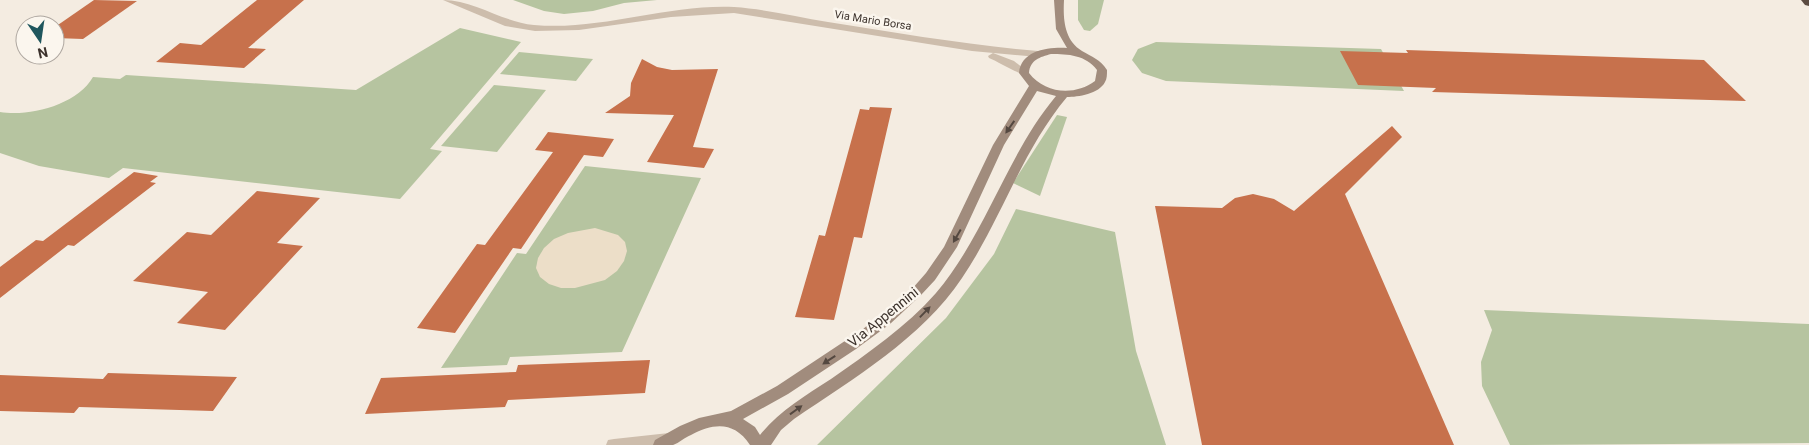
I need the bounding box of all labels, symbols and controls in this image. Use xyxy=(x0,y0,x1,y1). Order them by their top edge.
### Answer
street label: Via Mario Borsa xyxy=(833,8,912,33)
north arrow xyxy=(15,15,65,65)
text: N xyxy=(36,44,50,62)
one-way arrow xyxy=(1005,120,1015,134)
one-way arrow xyxy=(953,228,961,243)
street label: Via Appennini xyxy=(845,284,921,350)
one-way arrow xyxy=(919,306,931,318)
one-way arrow xyxy=(822,355,836,364)
one-way arrow xyxy=(789,405,803,415)

